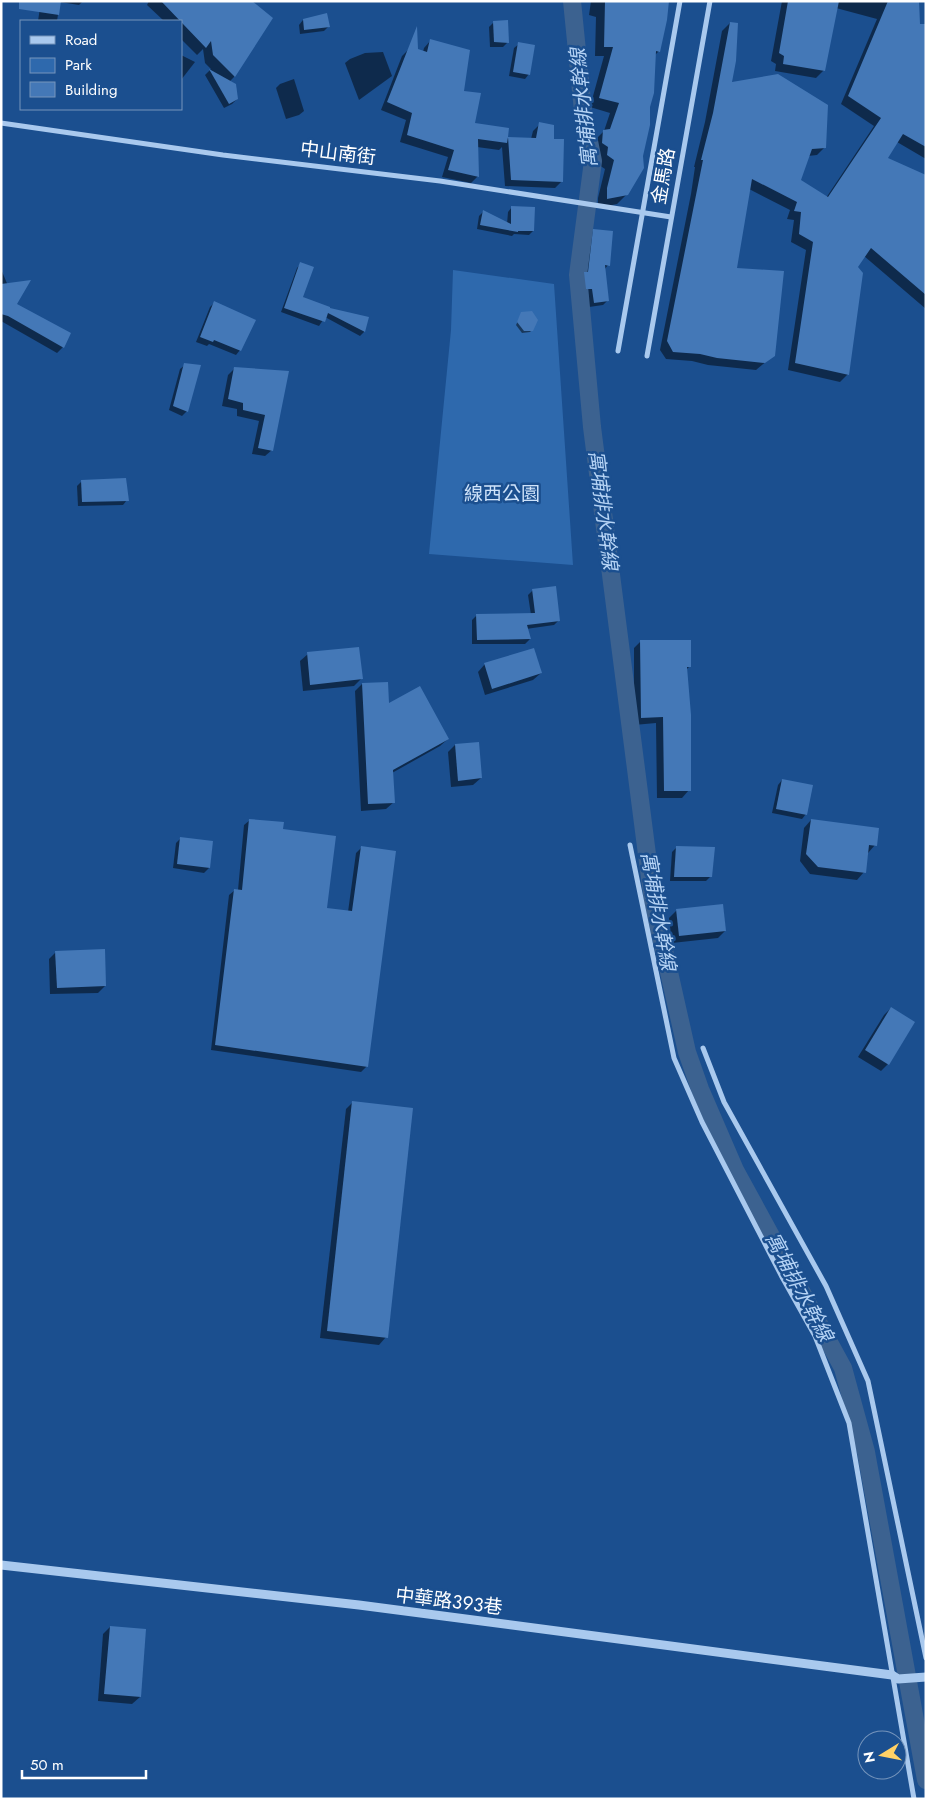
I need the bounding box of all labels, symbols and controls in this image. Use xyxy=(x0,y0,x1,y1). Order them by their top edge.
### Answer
legend xyxy=(20,20,182,110)
text: Road xyxy=(65,29,97,51)
water label: 寓埔排水幹線 xyxy=(563,45,605,169)
text: Park xyxy=(65,54,92,76)
text: Building xyxy=(65,79,117,101)
street label: 中山南街 xyxy=(299,135,377,171)
street label: 金馬路 xyxy=(645,146,681,206)
water label: 寓埔排水幹線 xyxy=(581,449,625,573)
park label: 線西公園 xyxy=(464,480,540,507)
water label: 寓埔排水幹線 xyxy=(633,849,683,975)
water label: 寓埔排水幹線 xyxy=(758,1227,841,1349)
street label: 中華路393巷 xyxy=(394,1581,504,1621)
north arrow xyxy=(857,1730,907,1780)
scale bar xyxy=(22,1748,146,1780)
text: N xyxy=(858,1750,880,1764)
text: 50 m xyxy=(30,1754,64,1776)

